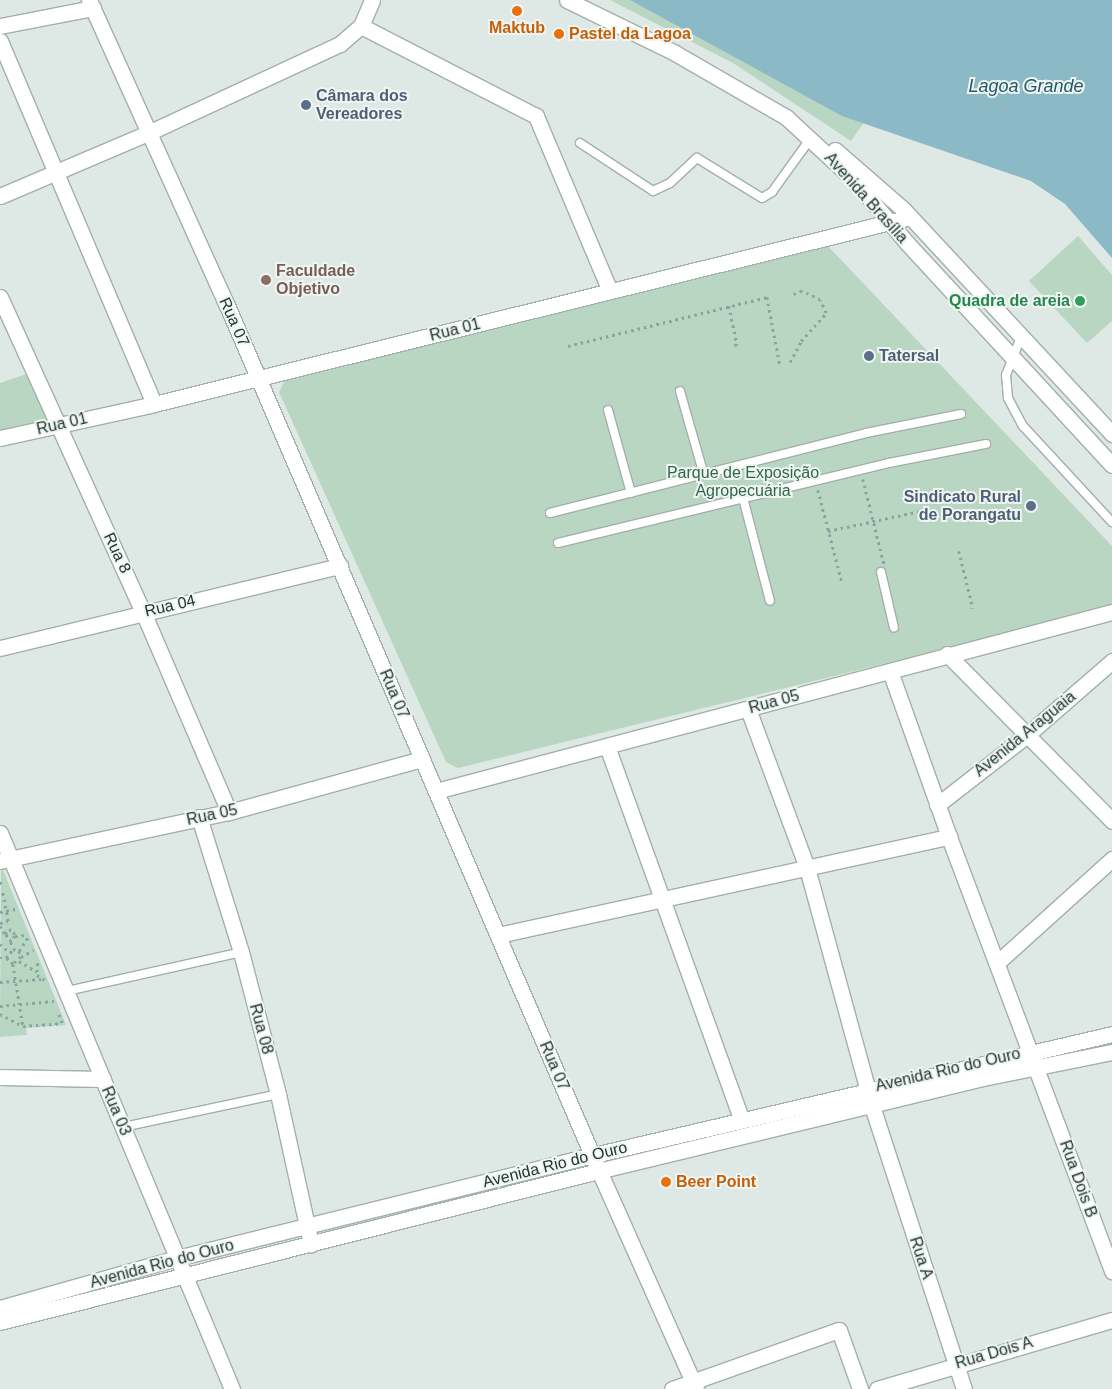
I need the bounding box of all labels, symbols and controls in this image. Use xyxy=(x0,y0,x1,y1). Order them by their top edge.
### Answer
marker: Maktub xyxy=(511,5,523,17)
place label: Maktub xyxy=(489,18,545,38)
place label: Pastel da Lagoa xyxy=(569,24,691,44)
marker: Pastel da Lagoa xyxy=(553,28,565,40)
water label: Lagoa Grande xyxy=(968,75,1084,97)
place label: Câmara dos Vereadores xyxy=(316,86,408,124)
marker: Câmara dos Vereadores xyxy=(300,99,312,111)
street label: Avenida Brasília xyxy=(820,149,912,247)
place label: Faculdade Objetivo xyxy=(276,261,355,299)
marker: Faculdade Objetivo xyxy=(260,274,272,286)
place label: Quadra de areia xyxy=(949,291,1070,311)
street label: Rua 07 xyxy=(215,295,253,349)
marker: Quadra de areia xyxy=(1074,295,1086,307)
street label: Rua 01 xyxy=(428,314,482,346)
place label: Tatersal xyxy=(879,346,939,366)
marker: Tatersal xyxy=(863,350,875,362)
street label: Rua 01 xyxy=(35,409,89,439)
park label: Parque de Exposição Agropecuária xyxy=(667,463,819,501)
place label: Sindicato Rural de Porangatu xyxy=(904,487,1021,525)
marker: Sindicato Rural de Porangatu xyxy=(1025,500,1037,512)
street label: Rua 8 xyxy=(99,530,135,576)
street label: Rua 04 xyxy=(143,591,197,621)
street label: Rua 07 xyxy=(375,667,413,721)
street label: Rua 05 xyxy=(747,686,801,718)
street label: Avenida Araguaia xyxy=(970,687,1080,781)
street label: Rua 05 xyxy=(185,800,239,830)
street label: Rua 08 xyxy=(245,1002,277,1056)
street label: Rua 07 xyxy=(535,1039,573,1093)
street label: Avenida Rio do Ouro xyxy=(874,1044,1022,1096)
street label: Rua 03 xyxy=(97,1084,135,1138)
street label: Avenida Rio do Ouro xyxy=(481,1138,629,1192)
street label: Rua Dois B xyxy=(1055,1138,1101,1220)
place label: Beer Point xyxy=(676,1172,756,1192)
marker: Beer Point xyxy=(660,1176,672,1188)
street label: Rua A xyxy=(905,1234,937,1282)
street label: Avenida Rio do Ouro xyxy=(88,1236,236,1292)
street label: Rua Dois A xyxy=(952,1333,1036,1373)

